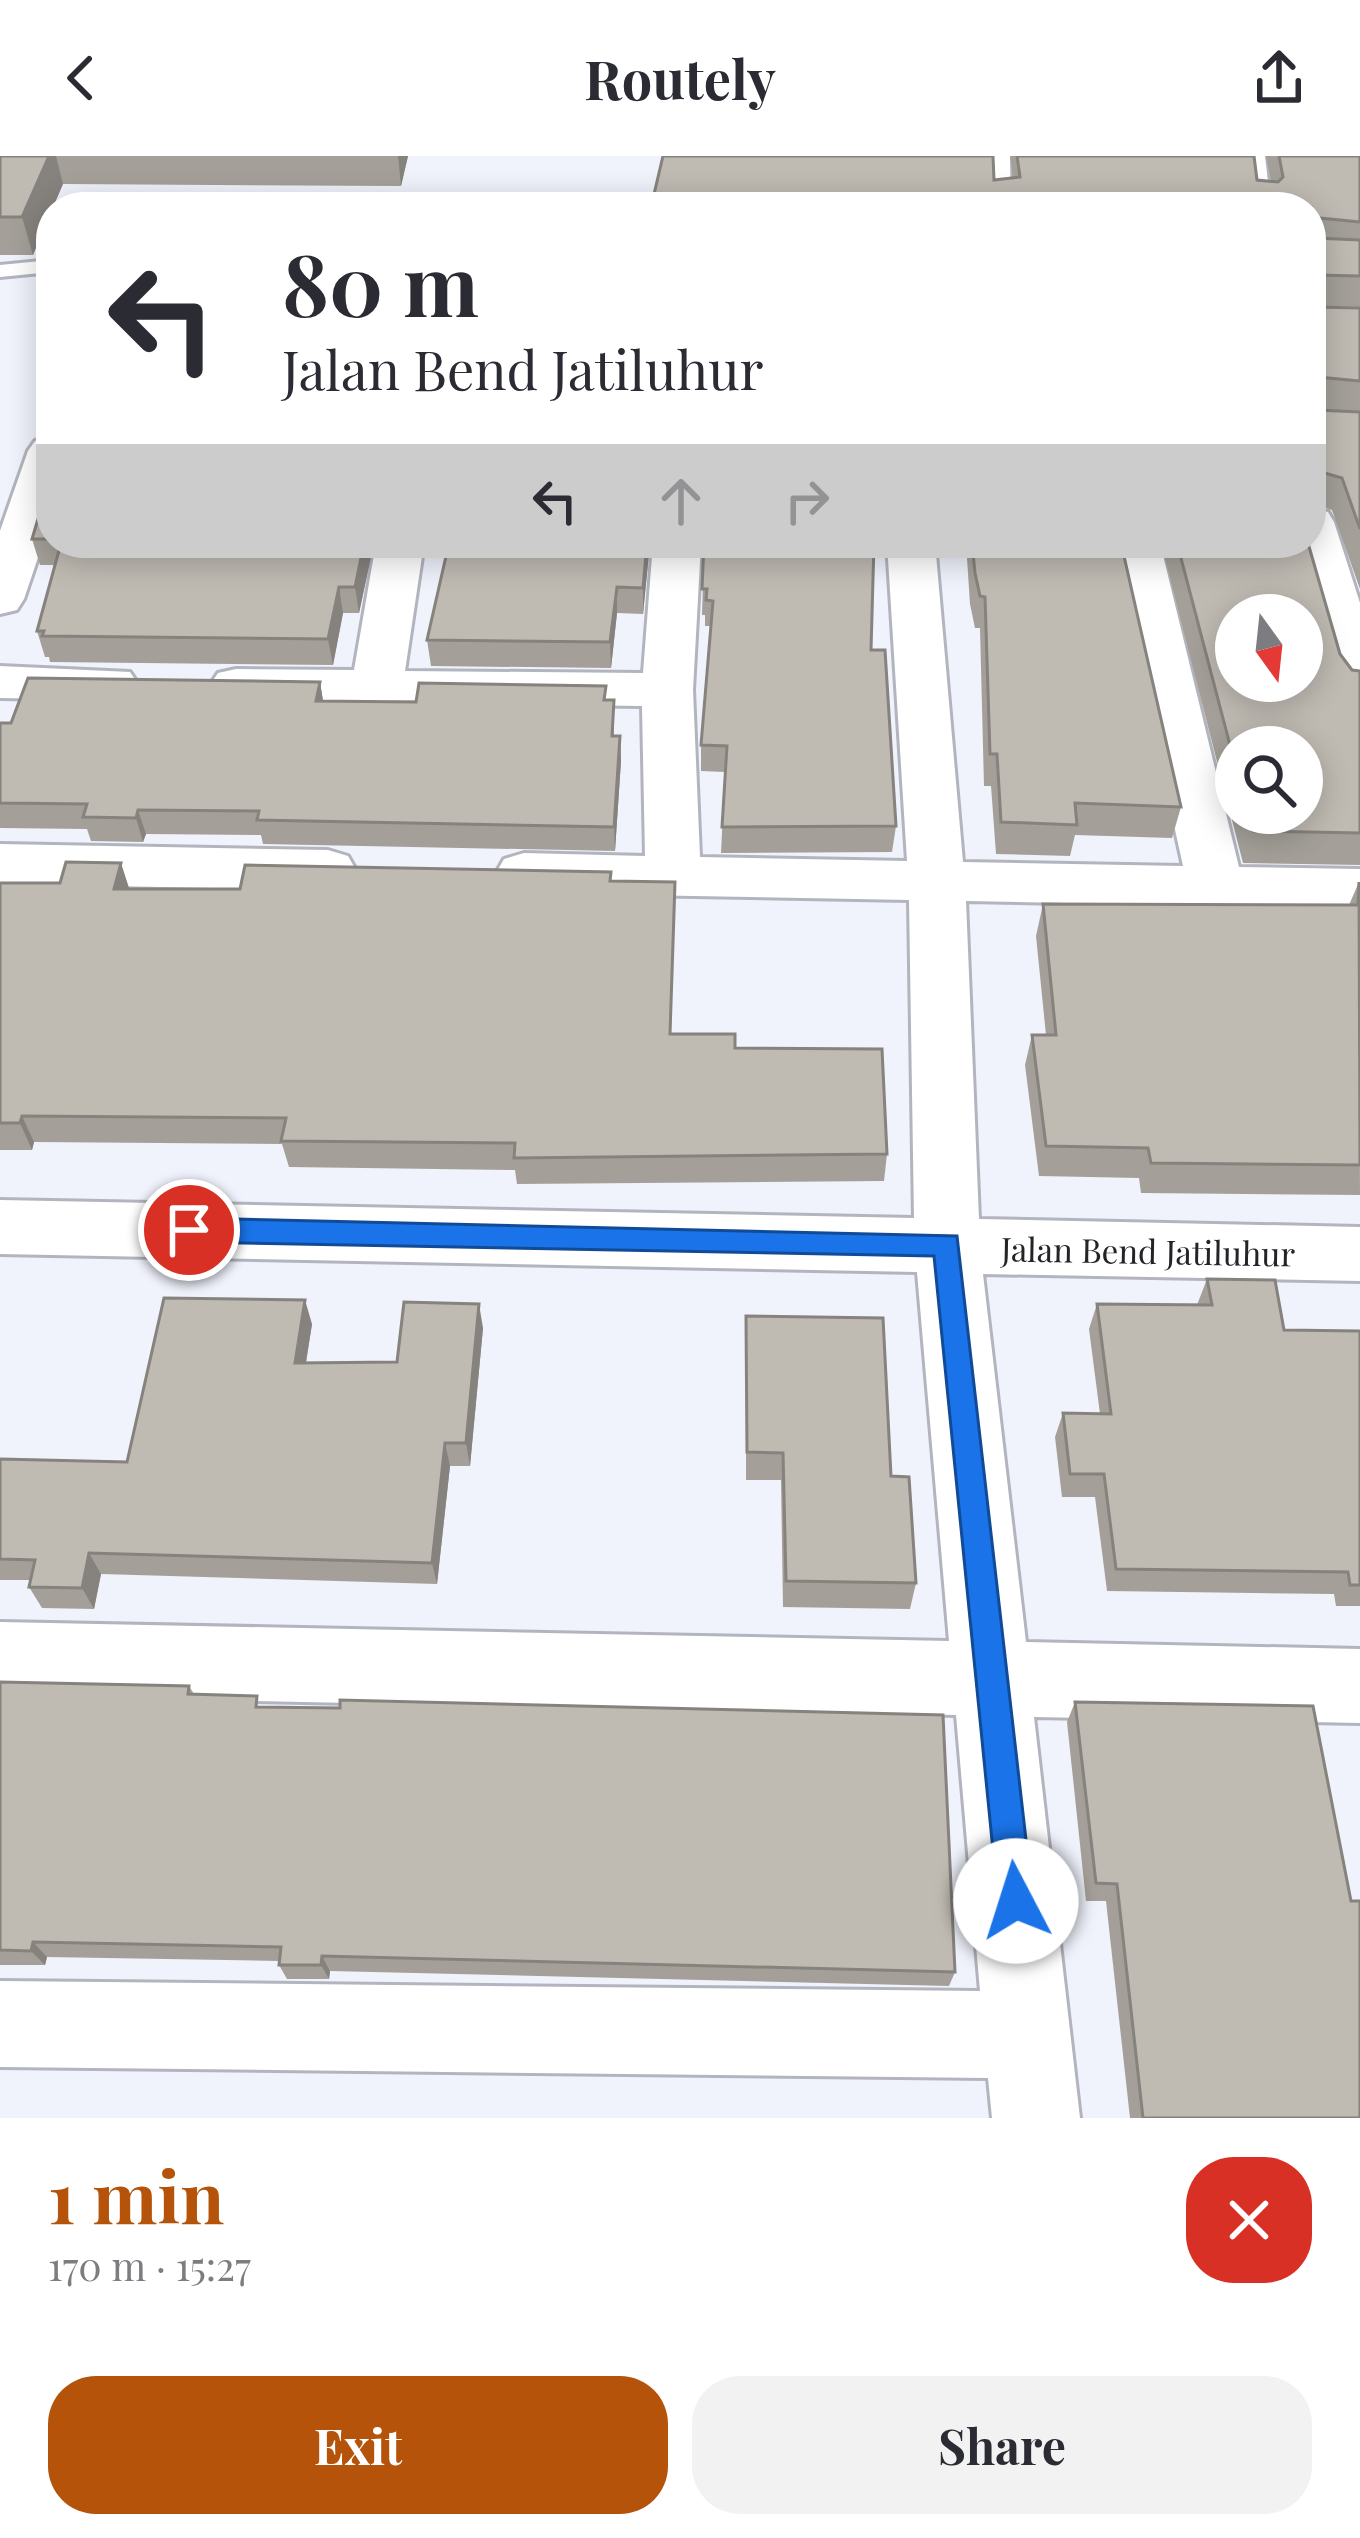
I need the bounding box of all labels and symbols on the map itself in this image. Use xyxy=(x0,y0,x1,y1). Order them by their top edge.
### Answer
north arrow xyxy=(1215,594,1323,702)
pin xyxy=(138,1179,240,1281)
street label: Jalan Bend Jatiluhur xyxy=(999,1225,1296,1275)
position arrow xyxy=(953,1838,1079,1964)

